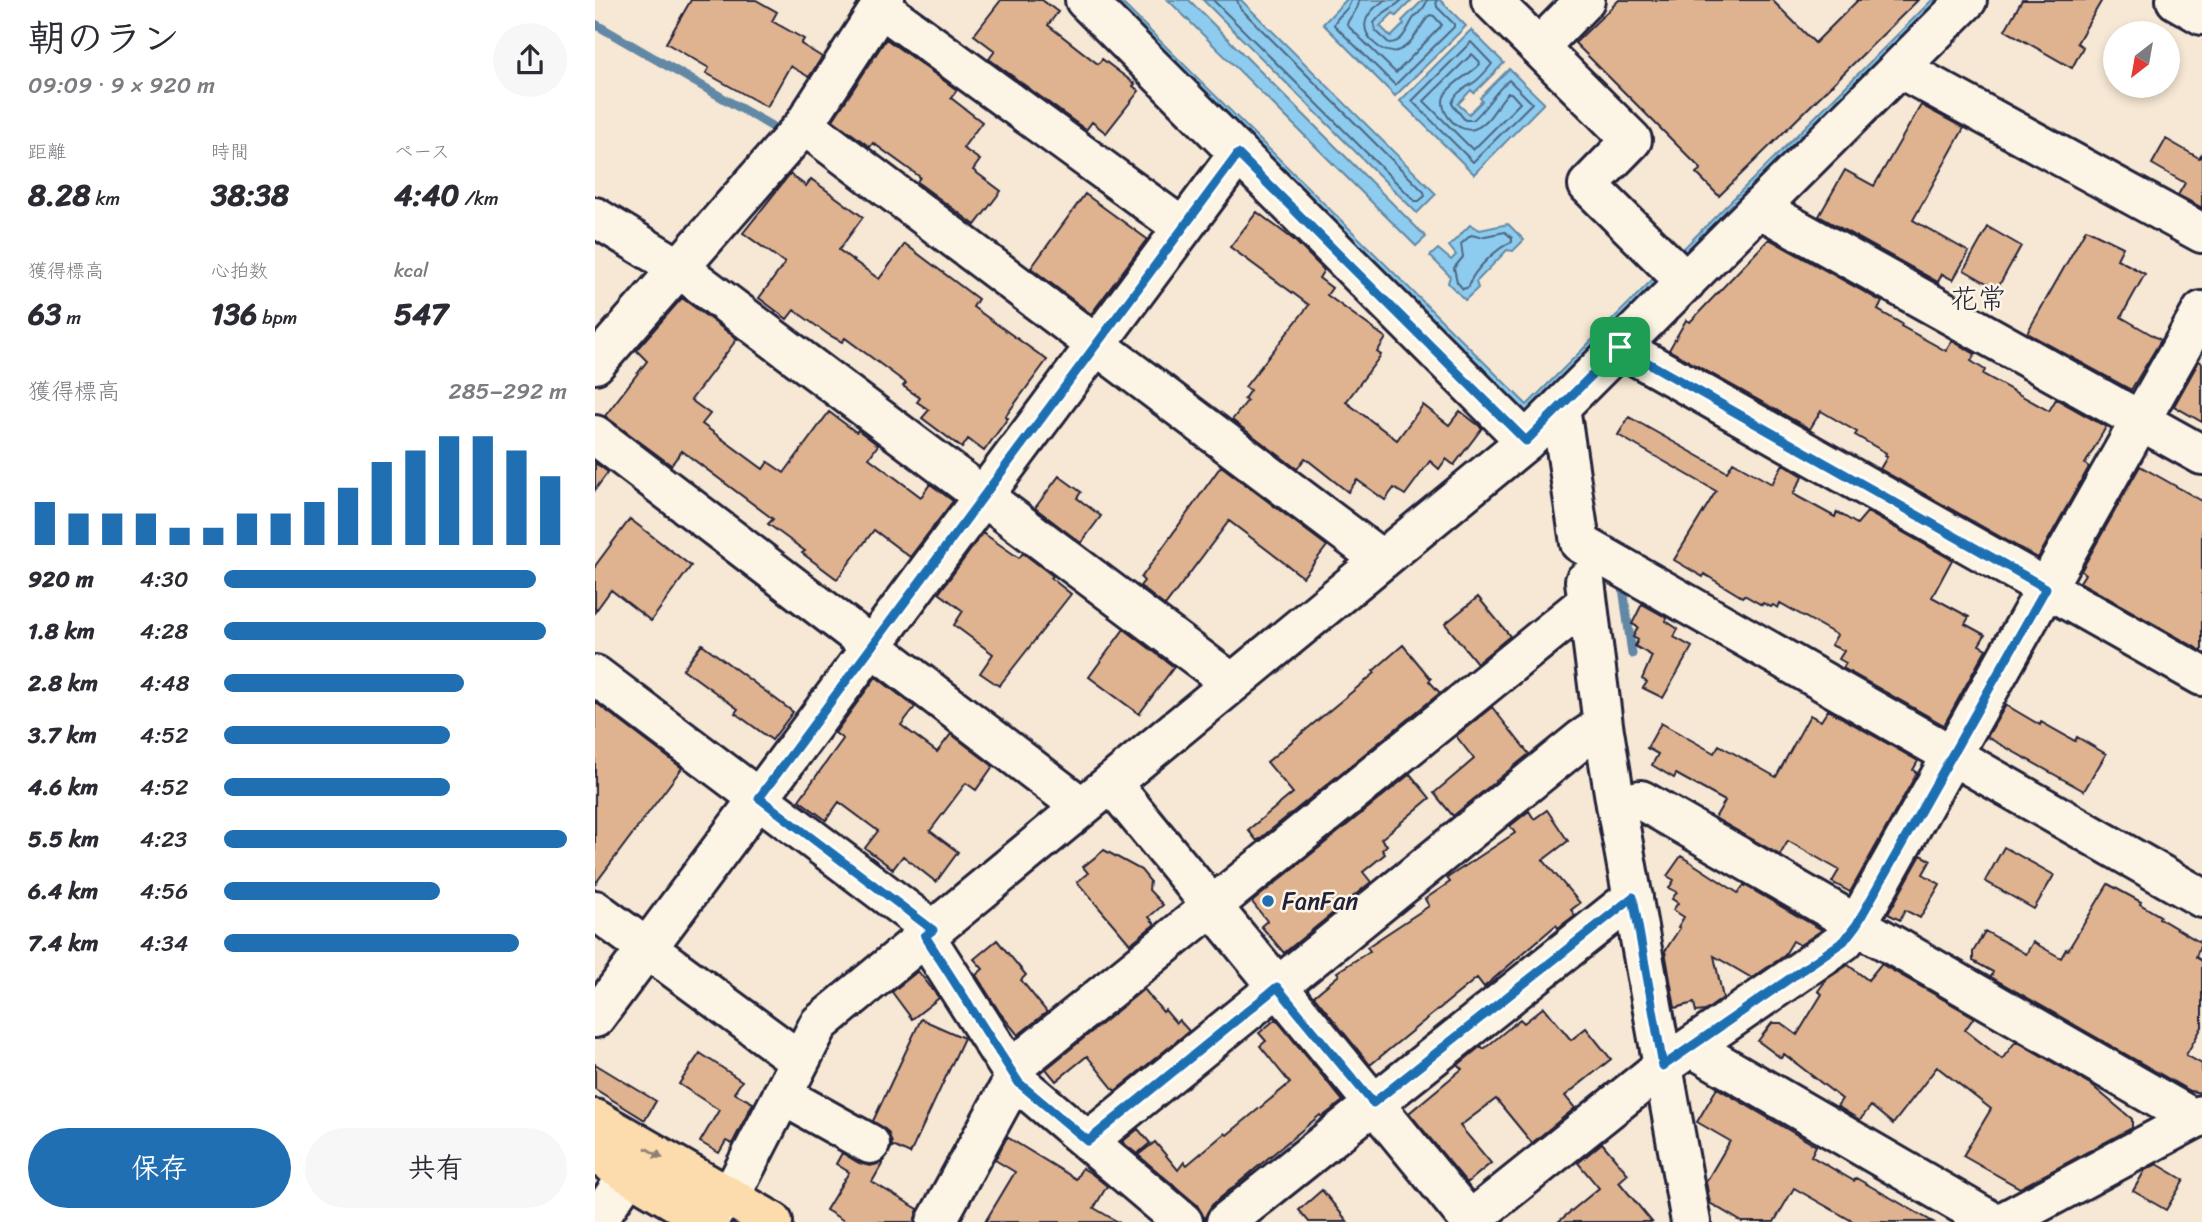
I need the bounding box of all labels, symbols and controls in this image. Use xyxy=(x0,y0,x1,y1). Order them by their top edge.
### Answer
text: 朝のラン xyxy=(28,5,180,72)
north arrow xyxy=(2103,21,2181,98)
map controls xyxy=(2103,21,2180,98)
button: share xyxy=(493,23,567,97)
text: 09:09 · 9 × 920 m xyxy=(28,65,215,106)
text: 距離 xyxy=(28,135,66,168)
text: 時間 xyxy=(211,135,249,168)
text: ペース xyxy=(394,135,450,168)
text: 8.28 xyxy=(28,168,91,222)
text: 38:38 xyxy=(211,168,289,222)
text: 4:40 xyxy=(394,168,460,222)
text: km xyxy=(91,182,120,215)
text: /km xyxy=(460,182,499,215)
text: 獲得標高 xyxy=(28,254,104,287)
text: 心拍数 xyxy=(211,254,268,287)
text: kcal xyxy=(394,254,429,287)
district label: 花常 xyxy=(1950,274,2006,323)
text: 63 xyxy=(28,287,62,341)
text: 136 xyxy=(211,287,257,341)
text: 547 xyxy=(394,287,448,341)
text: m xyxy=(62,301,81,334)
text: bpm xyxy=(257,301,297,334)
pin xyxy=(1590,317,1650,377)
icon: arrive xyxy=(1601,328,1639,366)
text: 獲得標高 xyxy=(28,371,120,412)
text: 285–292 m xyxy=(448,371,567,412)
text: 920 m xyxy=(28,559,94,600)
text: 4:30 xyxy=(140,559,188,600)
text: 1.8 km xyxy=(28,611,95,652)
text: 4:28 xyxy=(140,611,188,652)
text: 2.8 km xyxy=(28,663,98,704)
text: 4:48 xyxy=(140,663,190,704)
text: 3.7 km xyxy=(28,715,97,756)
text: 4:52 xyxy=(140,715,189,756)
text: 4.6 km xyxy=(28,767,98,808)
text: 4:52 xyxy=(140,767,189,808)
text: 5.5 km xyxy=(28,819,99,860)
text: 4:23 xyxy=(140,819,187,860)
text: 6.4 km xyxy=(28,871,98,912)
text: 4:56 xyxy=(140,871,188,912)
place label: FanFan xyxy=(1282,880,1358,922)
marker: FanFan xyxy=(1260,893,1276,909)
text: 7.4 km xyxy=(28,923,98,964)
text: 4:34 xyxy=(140,923,188,964)
button: 保存 xyxy=(28,1128,291,1208)
button: 共有 xyxy=(305,1128,567,1208)
one-way arrow xyxy=(644,1147,664,1159)

